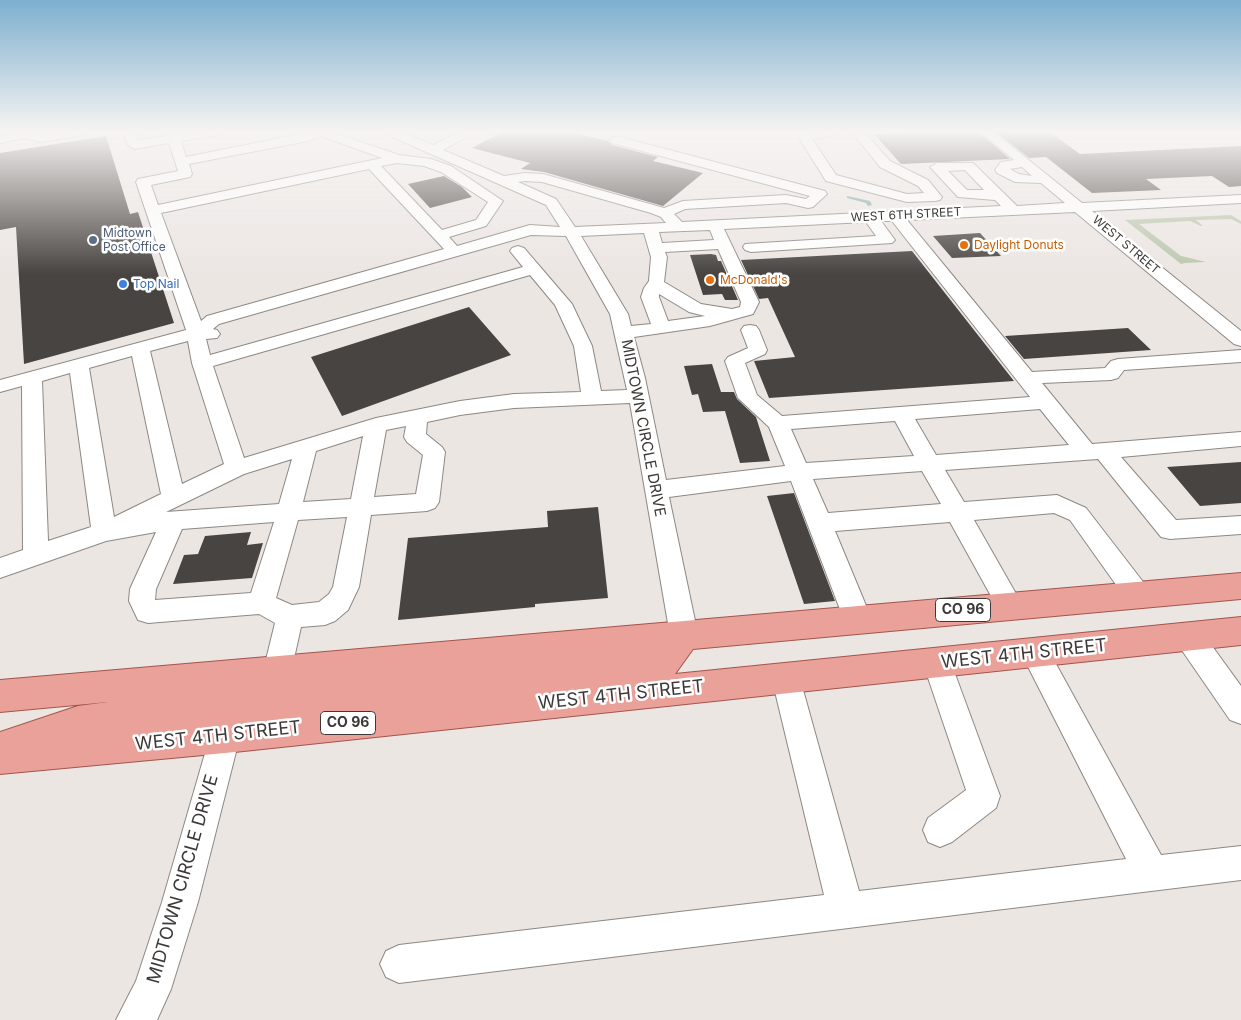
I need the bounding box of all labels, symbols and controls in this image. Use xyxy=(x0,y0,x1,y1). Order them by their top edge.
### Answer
street label: WEST 6TH STREET xyxy=(850,205,962,225)
street label: WEST STREET xyxy=(1090,213,1162,277)
place label: Midtown Post Office xyxy=(103,226,166,254)
marker: Midtown Post Office xyxy=(87,234,99,246)
place label: Daylight Donuts xyxy=(974,238,1064,252)
marker: Daylight Donuts xyxy=(958,239,970,251)
place label: McDonald's xyxy=(720,273,788,287)
marker: McDonald's xyxy=(704,274,716,286)
place label: Top Nail xyxy=(133,277,179,291)
marker: Top Nail xyxy=(117,278,129,290)
street label: MIDTOWN CIRCLE DRIVE xyxy=(617,338,669,518)
road number: CO 96 xyxy=(936,598,990,622)
street label: WEST 4TH STREET xyxy=(940,635,1108,673)
street label: WEST 4TH STREET xyxy=(537,676,705,714)
road number: CO 96 xyxy=(320,711,376,734)
street label: WEST 4TH STREET xyxy=(134,717,302,755)
street label: MIDTOWN CIRCLE DRIVE xyxy=(143,772,223,986)

